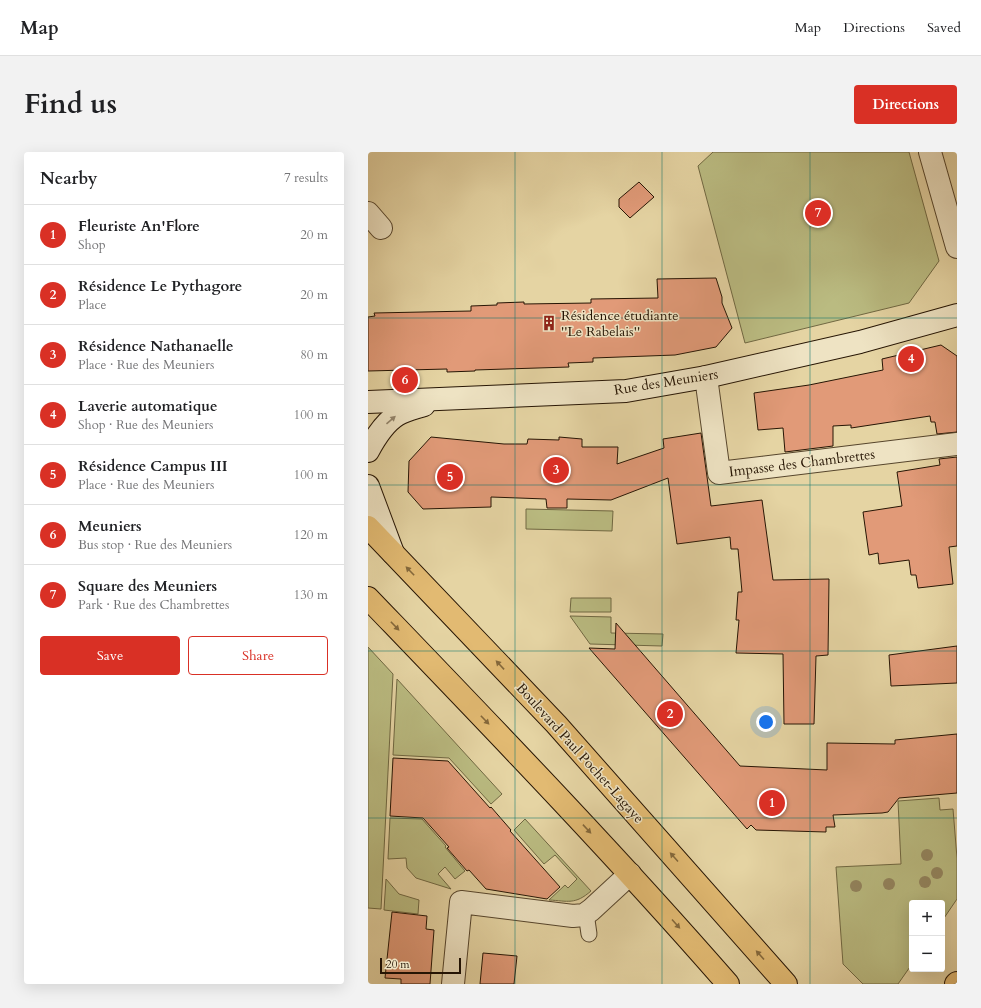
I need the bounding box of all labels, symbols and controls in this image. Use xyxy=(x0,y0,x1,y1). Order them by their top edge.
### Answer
text: Map xyxy=(20,15,59,41)
text: Map xyxy=(795,18,821,37)
text: Directions xyxy=(843,18,905,37)
text: Saved xyxy=(927,18,961,37)
text: Find us xyxy=(24,85,117,123)
button: Directions xyxy=(854,85,957,124)
text: Nearby xyxy=(40,167,97,190)
text: 7 results xyxy=(284,169,328,187)
pin: 7 xyxy=(805,198,831,228)
text: Fleuriste An'Flore xyxy=(78,216,200,236)
text: 1 xyxy=(50,226,56,244)
text: 20 m xyxy=(300,226,328,244)
text: Shop xyxy=(78,236,106,254)
text: Résidence Le Pythagore xyxy=(78,276,242,296)
text: 2 xyxy=(50,286,56,304)
text: 20 m xyxy=(300,286,328,304)
text: Place xyxy=(78,296,106,314)
place label: Résidence étudiante ''Le Rabelais'' xyxy=(561,306,679,341)
building icon: Résidence étudiante ''Le Rabelais'' xyxy=(540,314,558,332)
text: Résidence Nathanaelle xyxy=(78,336,233,356)
pin: 4 xyxy=(898,344,924,374)
text: 3 xyxy=(50,346,56,364)
text: 80 m xyxy=(300,346,328,364)
text: Place · Rue des Meuniers xyxy=(78,356,214,374)
street label: Rue des Meuniers xyxy=(613,364,720,400)
pin: 6 xyxy=(392,365,418,395)
text: Laverie automatique xyxy=(78,396,217,416)
text: 4 xyxy=(50,406,56,424)
text: 100 m xyxy=(294,406,328,424)
text: Shop · Rue des Meuniers xyxy=(78,416,213,434)
one-way arrow xyxy=(386,416,396,425)
street label: Impasse des Chambrettes xyxy=(728,445,876,481)
pin: 3 xyxy=(543,455,569,485)
text: Résidence Campus III xyxy=(78,456,227,476)
pin: 5 xyxy=(437,462,463,492)
text: 5 xyxy=(50,466,56,484)
text: 100 m xyxy=(294,466,328,484)
text: Place · Rue des Meuniers xyxy=(78,476,214,494)
text: Meuniers xyxy=(78,516,142,536)
text: 6 xyxy=(50,526,56,544)
text: 120 m xyxy=(294,526,328,544)
text: Bus stop · Rue des Meuniers xyxy=(78,536,232,554)
one-way arrow xyxy=(405,566,415,576)
text: Square des Meuniers xyxy=(78,576,217,596)
text: 7 xyxy=(50,586,56,604)
text: 130 m xyxy=(294,586,328,604)
text: Park · Rue des Chambrettes xyxy=(78,596,229,614)
one-way arrow xyxy=(390,621,400,631)
button: Save xyxy=(40,636,180,675)
button: Share xyxy=(188,636,328,675)
one-way arrow xyxy=(495,660,505,670)
street label: Boulevard Paul Pochet-Lagaye xyxy=(512,679,648,827)
pin: 2 xyxy=(657,699,683,729)
your location xyxy=(756,712,776,732)
one-way arrow xyxy=(480,715,489,725)
pin: 1 xyxy=(759,788,785,818)
one-way arrow xyxy=(583,823,592,834)
one-way arrow xyxy=(670,852,679,863)
map controls xyxy=(909,900,945,972)
button: + xyxy=(909,900,945,936)
one-way arrow xyxy=(671,919,680,929)
button: − xyxy=(909,936,945,972)
one-way arrow xyxy=(756,950,765,960)
scale bar xyxy=(380,956,461,975)
text: 20 m xyxy=(386,957,410,972)

